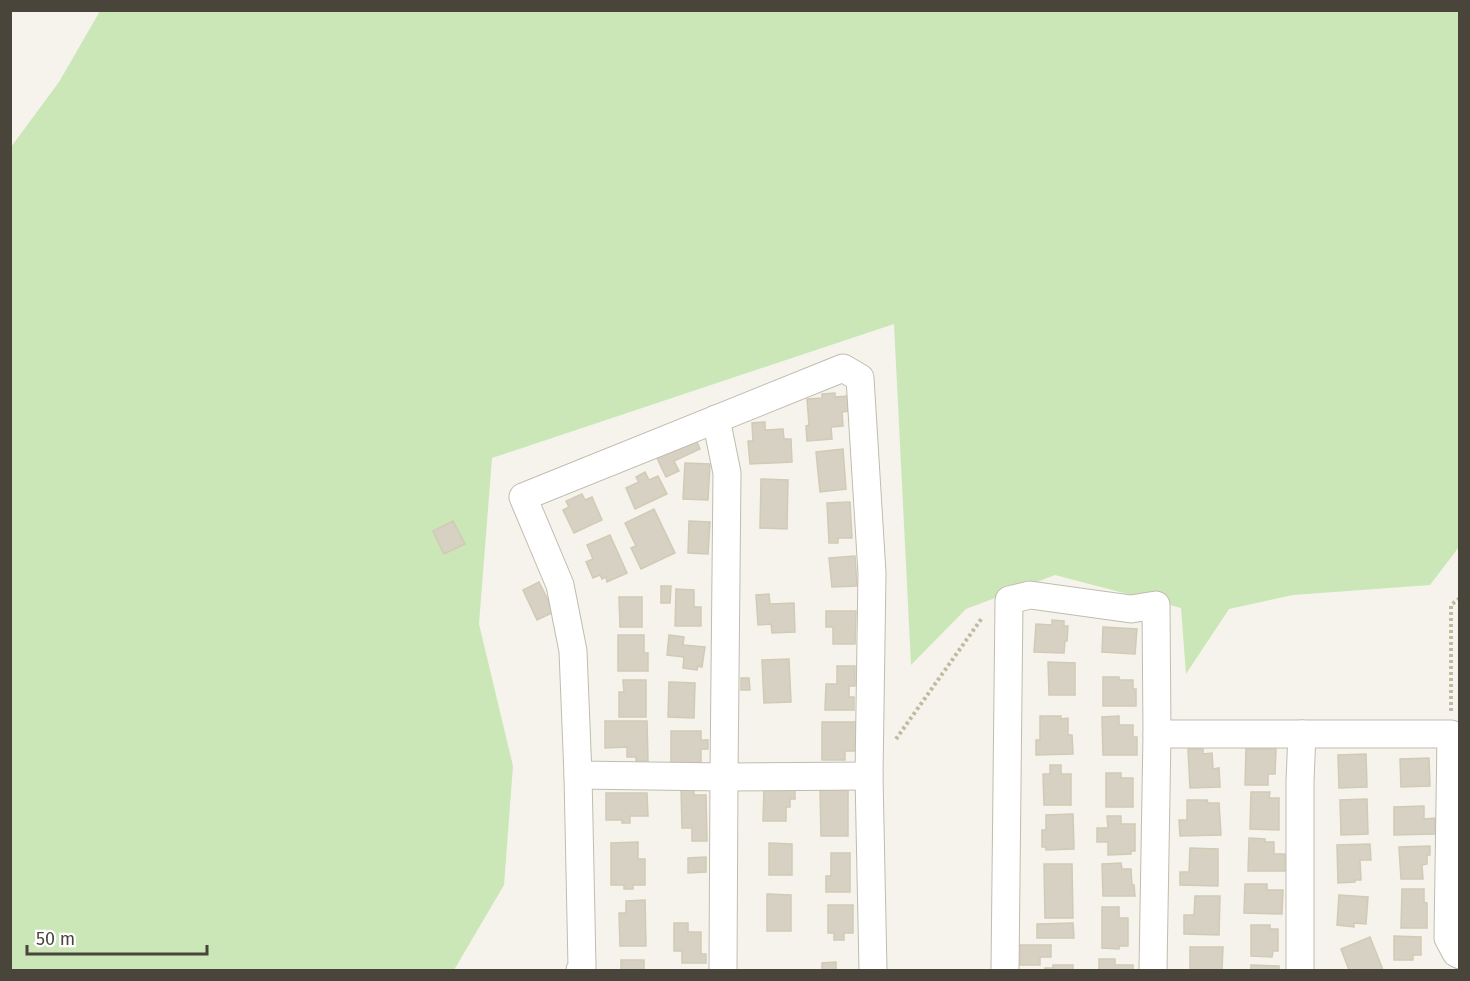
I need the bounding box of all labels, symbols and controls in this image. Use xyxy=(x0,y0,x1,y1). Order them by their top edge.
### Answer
scale bar xyxy=(27,918,207,956)
text: 50 m xyxy=(36,928,75,950)

